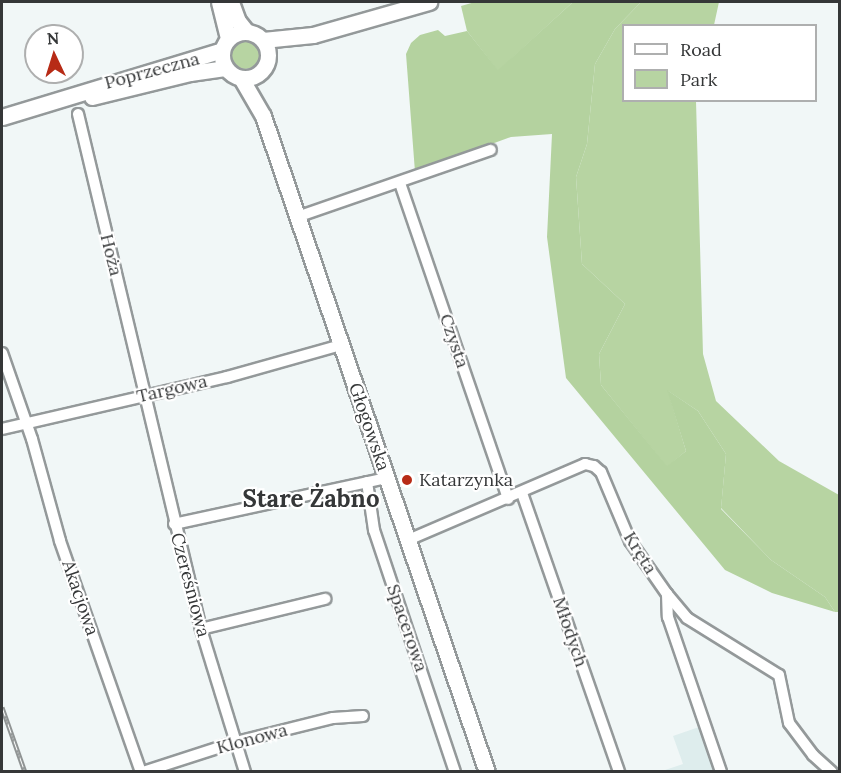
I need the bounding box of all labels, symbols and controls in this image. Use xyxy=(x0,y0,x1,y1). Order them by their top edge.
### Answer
north arrow xyxy=(24,24,84,84)
legend xyxy=(622,24,817,102)
text: N xyxy=(46,28,60,48)
text: Road xyxy=(680,38,722,61)
street label: Poprzeczna xyxy=(102,48,202,94)
text: Park xyxy=(680,68,717,91)
street label: Hoża xyxy=(95,232,127,278)
street label: Czysta xyxy=(435,311,473,371)
street label: Targowa xyxy=(135,370,209,408)
street label: Głogowska xyxy=(344,380,394,474)
place label: Katarzynka xyxy=(419,469,513,491)
marker: Katarzynka xyxy=(400,473,414,487)
district label: Stare Żabno xyxy=(243,485,379,513)
street label: Kręta xyxy=(619,528,661,578)
street label: Czereśniowa xyxy=(166,531,214,639)
street label: Akacjowa xyxy=(57,557,103,639)
street label: Spacerowa xyxy=(382,582,432,674)
street label: Młodych xyxy=(548,594,592,670)
street label: Klonowa xyxy=(214,719,290,759)

